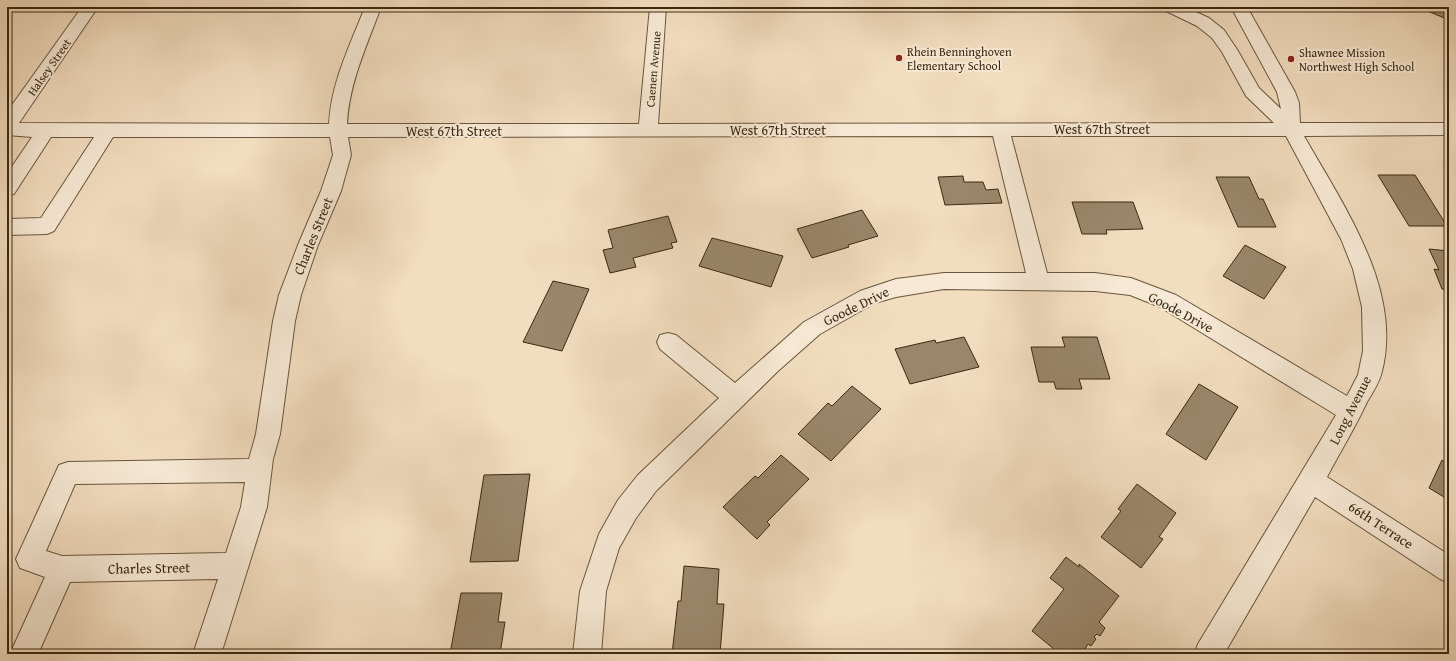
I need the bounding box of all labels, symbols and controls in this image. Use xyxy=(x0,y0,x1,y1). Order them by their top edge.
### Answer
street label: Caenen Avenue xyxy=(641,30,665,108)
street label: Halsey Street xyxy=(23,34,75,99)
place label: Rhein Benninghoven Elementary School xyxy=(907,43,1012,74)
place label: Shawnee Mission Northwest High School xyxy=(1299,44,1415,75)
marker: Rhein Benninghoven Elementary School xyxy=(894,53,904,63)
marker: Shawnee Mission Northwest High School xyxy=(1286,54,1296,64)
street label: West 67th Street xyxy=(1054,119,1150,139)
street label: West 67th Street xyxy=(730,120,826,140)
street label: West 67th Street xyxy=(406,121,502,141)
street label: Charles Street xyxy=(288,194,338,278)
street label: Goode Drive xyxy=(820,281,893,331)
street label: Goode Drive xyxy=(1145,286,1217,338)
street label: Long Avenue xyxy=(1324,372,1376,448)
street label: 66th Terrace xyxy=(1345,496,1418,554)
street label: Charles Street xyxy=(108,557,190,579)

